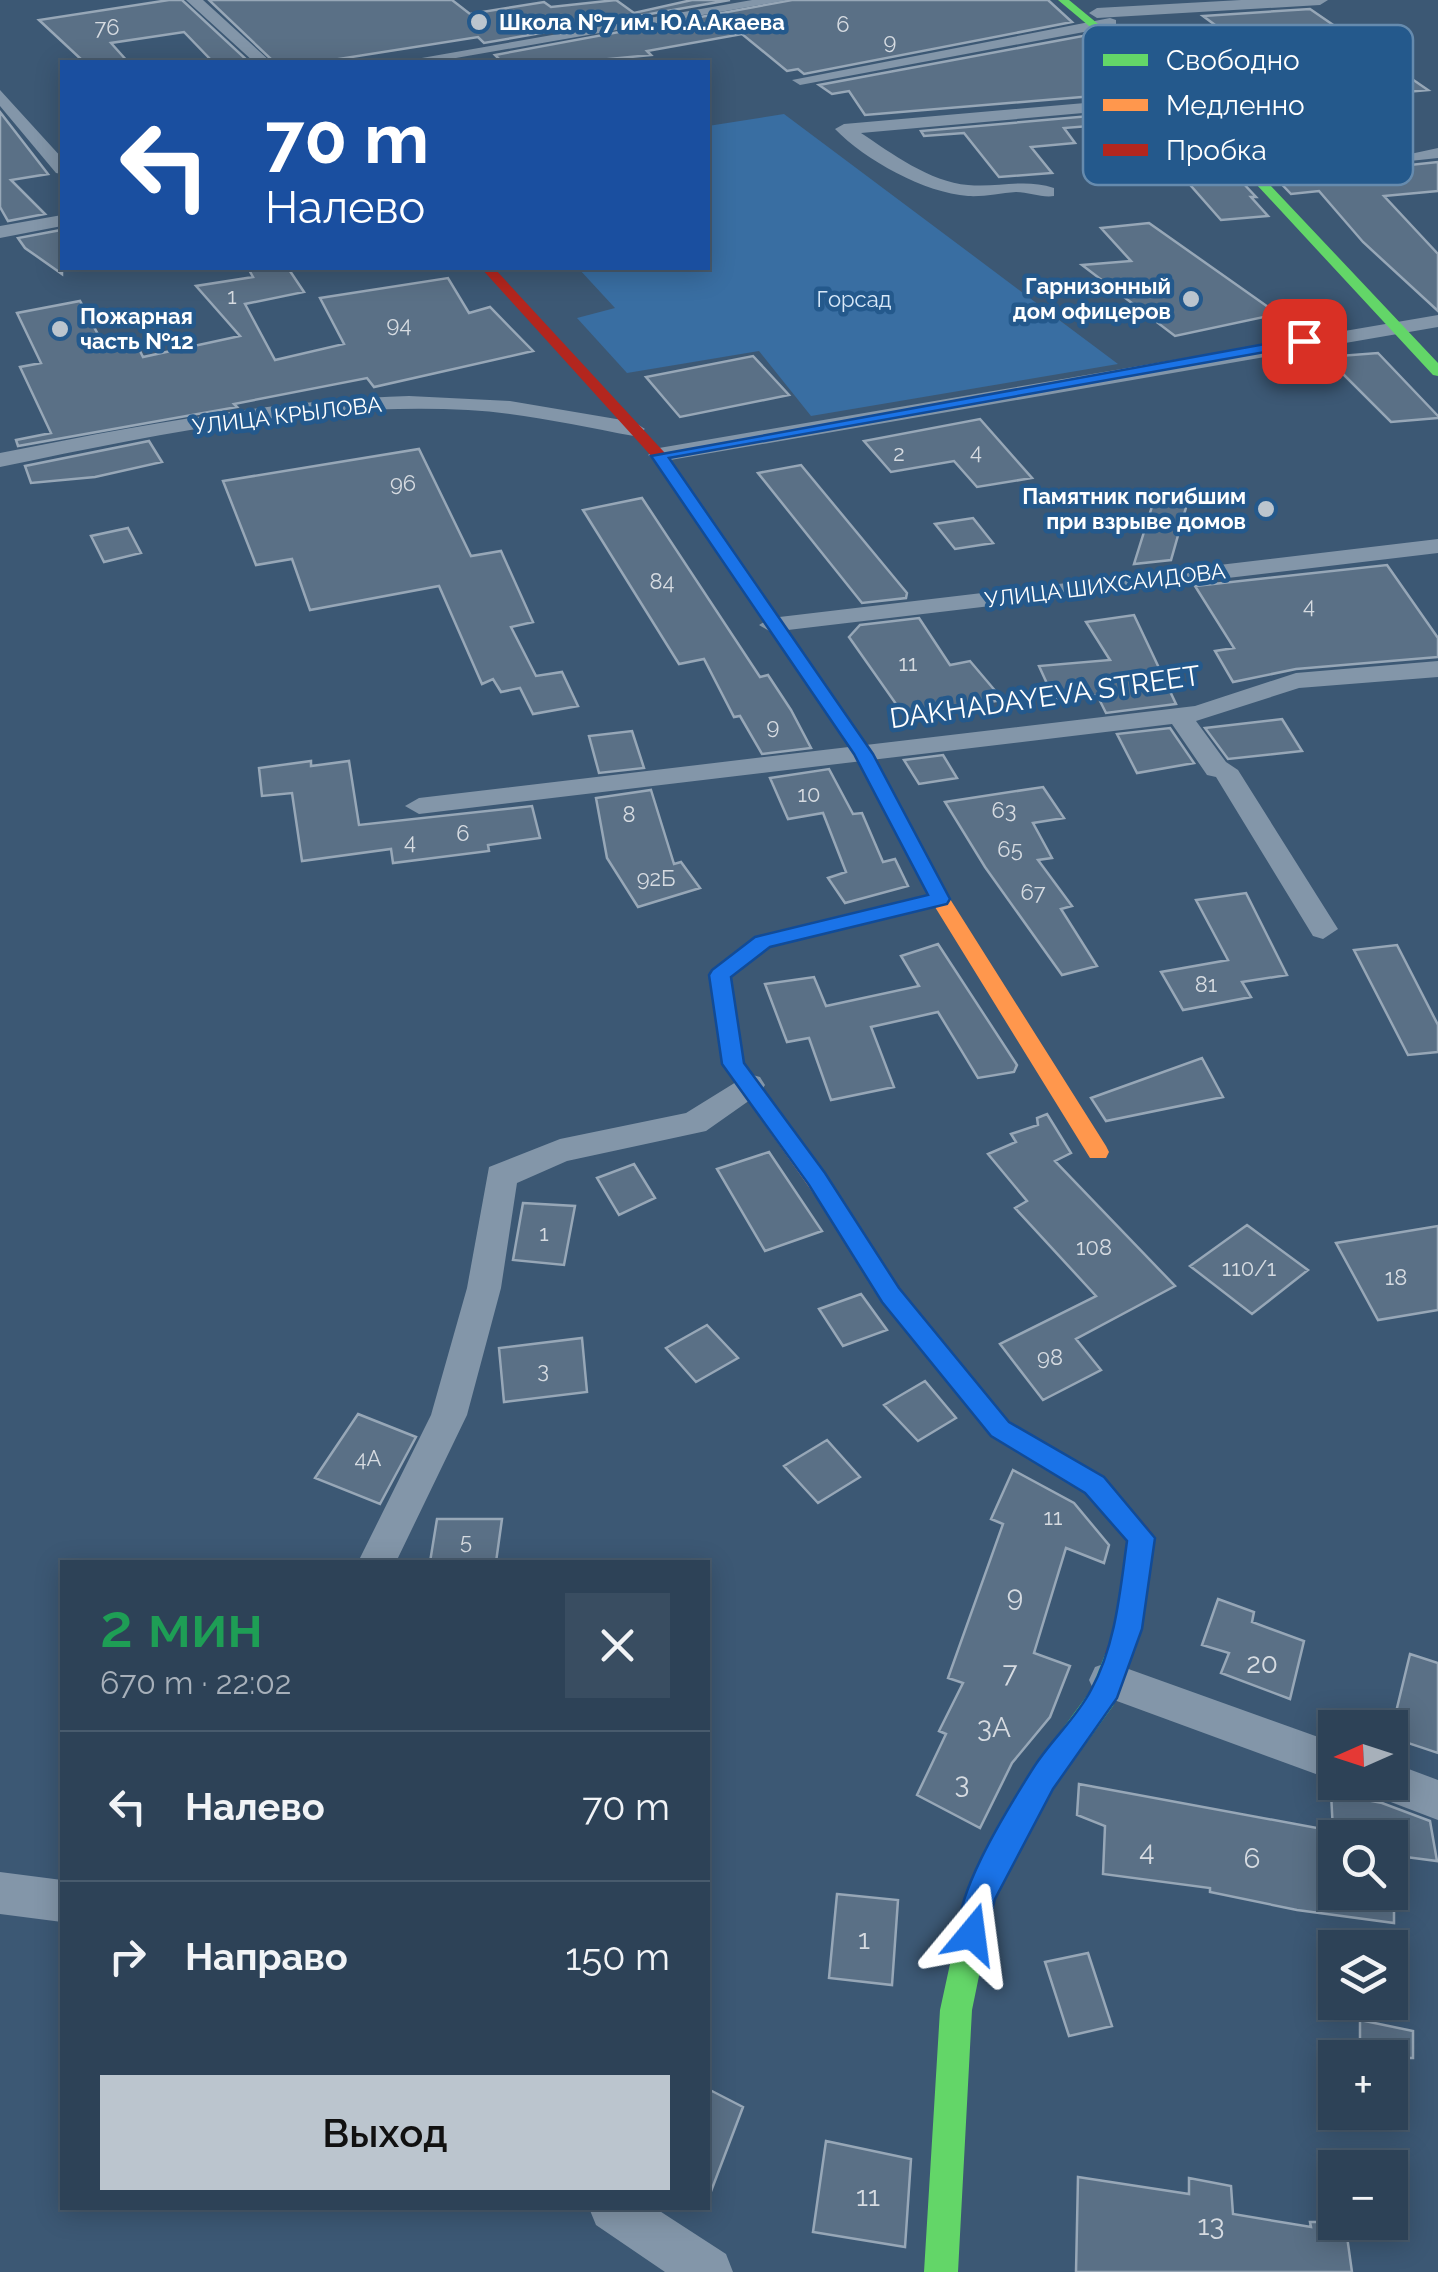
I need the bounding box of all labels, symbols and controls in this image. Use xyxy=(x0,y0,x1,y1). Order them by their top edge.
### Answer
place label: Школа №7 им. Ю.А.Акаева xyxy=(499,9,785,35)
marker: Школа №7 им. Ю.А.Акаева xyxy=(468,11,490,33)
house number: 6 xyxy=(836,11,850,37)
house number: 76 xyxy=(94,14,120,40)
legend xyxy=(1083,25,1413,185)
house number: 9 xyxy=(884,28,896,54)
text: Свободно xyxy=(1166,44,1300,77)
text: Медленно xyxy=(1166,89,1305,122)
text: 70 m xyxy=(265,97,429,179)
icon: left xyxy=(100,100,230,230)
text: Пробка xyxy=(1166,134,1267,167)
text: Налево xyxy=(265,181,425,234)
place label: Гарнизонный дом офицеров xyxy=(1013,273,1171,324)
house number: 1 xyxy=(227,283,237,309)
park label: Горсад xyxy=(817,286,892,312)
marker: Гарнизонный дом офицеров xyxy=(1180,288,1202,310)
pin xyxy=(1262,299,1347,384)
place label: Пожарная часть №12 xyxy=(80,303,194,354)
house number: 94 xyxy=(387,311,411,337)
icon: arrive xyxy=(1277,314,1332,369)
marker: Пожарная часть №12 xyxy=(49,318,71,340)
street label: УЛИЦА КРЫЛОВА xyxy=(191,390,383,439)
house number: 4 xyxy=(970,438,982,464)
house number: 2 xyxy=(893,440,905,466)
house number: 96 xyxy=(390,470,416,496)
place label: Памятник погибшим при взрыве домов xyxy=(1022,483,1246,534)
marker: Памятник погибшим при взрыве домов xyxy=(1255,498,1277,520)
street label: УЛИЦА ШИХСАИДОВА xyxy=(983,557,1227,613)
house number: 84 xyxy=(649,568,675,594)
house number: 4 xyxy=(1303,592,1315,618)
house number: 11 xyxy=(899,650,917,676)
street label: DAKHADAYEVA STREET xyxy=(888,659,1202,735)
house number: 9 xyxy=(767,713,779,739)
house number: 10 xyxy=(798,781,820,807)
house number: 63 xyxy=(991,797,1017,823)
house number: 8 xyxy=(622,801,636,827)
house number: 6 xyxy=(456,820,470,846)
house number: 4 xyxy=(404,828,416,854)
house number: 65 xyxy=(997,836,1023,862)
house number: 92Б xyxy=(637,865,675,891)
house number: 67 xyxy=(1020,879,1046,905)
house number: 81 xyxy=(1195,971,1217,997)
house number: 1 xyxy=(539,1220,549,1246)
house number: 108 xyxy=(1076,1234,1112,1260)
house number: 110/1 xyxy=(1222,1255,1276,1281)
house number: 18 xyxy=(1385,1264,1407,1290)
house number: 98 xyxy=(1037,1344,1063,1370)
house number: 3 xyxy=(537,1357,549,1383)
house number: 4А xyxy=(355,1445,382,1471)
house number: 11 xyxy=(1044,1504,1062,1530)
house number: 5 xyxy=(460,1528,472,1554)
house number: 9 xyxy=(1007,1580,1023,1613)
text: 2 мин xyxy=(100,1591,263,1661)
button: close xyxy=(565,1593,670,1698)
house number: 20 xyxy=(1246,1647,1278,1680)
house number: 7 xyxy=(1003,1656,1018,1689)
text: 670 m · 22:02 xyxy=(100,1664,291,1701)
north arrow xyxy=(1318,1710,1408,1800)
map controls xyxy=(1318,1710,1408,2240)
house number: 3А xyxy=(977,1711,1011,1744)
house number: 3 xyxy=(955,1767,969,1800)
icon: left xyxy=(100,1779,155,1834)
text: Налево xyxy=(185,1784,325,1829)
text: 70 m xyxy=(582,1784,670,1829)
button: search xyxy=(1318,1820,1408,1910)
house number: 4 xyxy=(1139,1834,1155,1867)
house number: 6 xyxy=(1244,1842,1260,1875)
position arrow xyxy=(920,1882,1024,1986)
house number: 1 xyxy=(858,1923,870,1956)
icon: right xyxy=(100,1929,155,1984)
button: layers xyxy=(1318,1930,1408,2020)
text: Направо xyxy=(185,1934,348,1979)
text: 150 m xyxy=(565,1934,670,1979)
button: + xyxy=(1318,2040,1408,2130)
button: Выход xyxy=(100,2075,670,2190)
button: − xyxy=(1318,2150,1408,2240)
house number: 11 xyxy=(856,2180,880,2213)
house number: 13 xyxy=(1198,2209,1224,2242)

